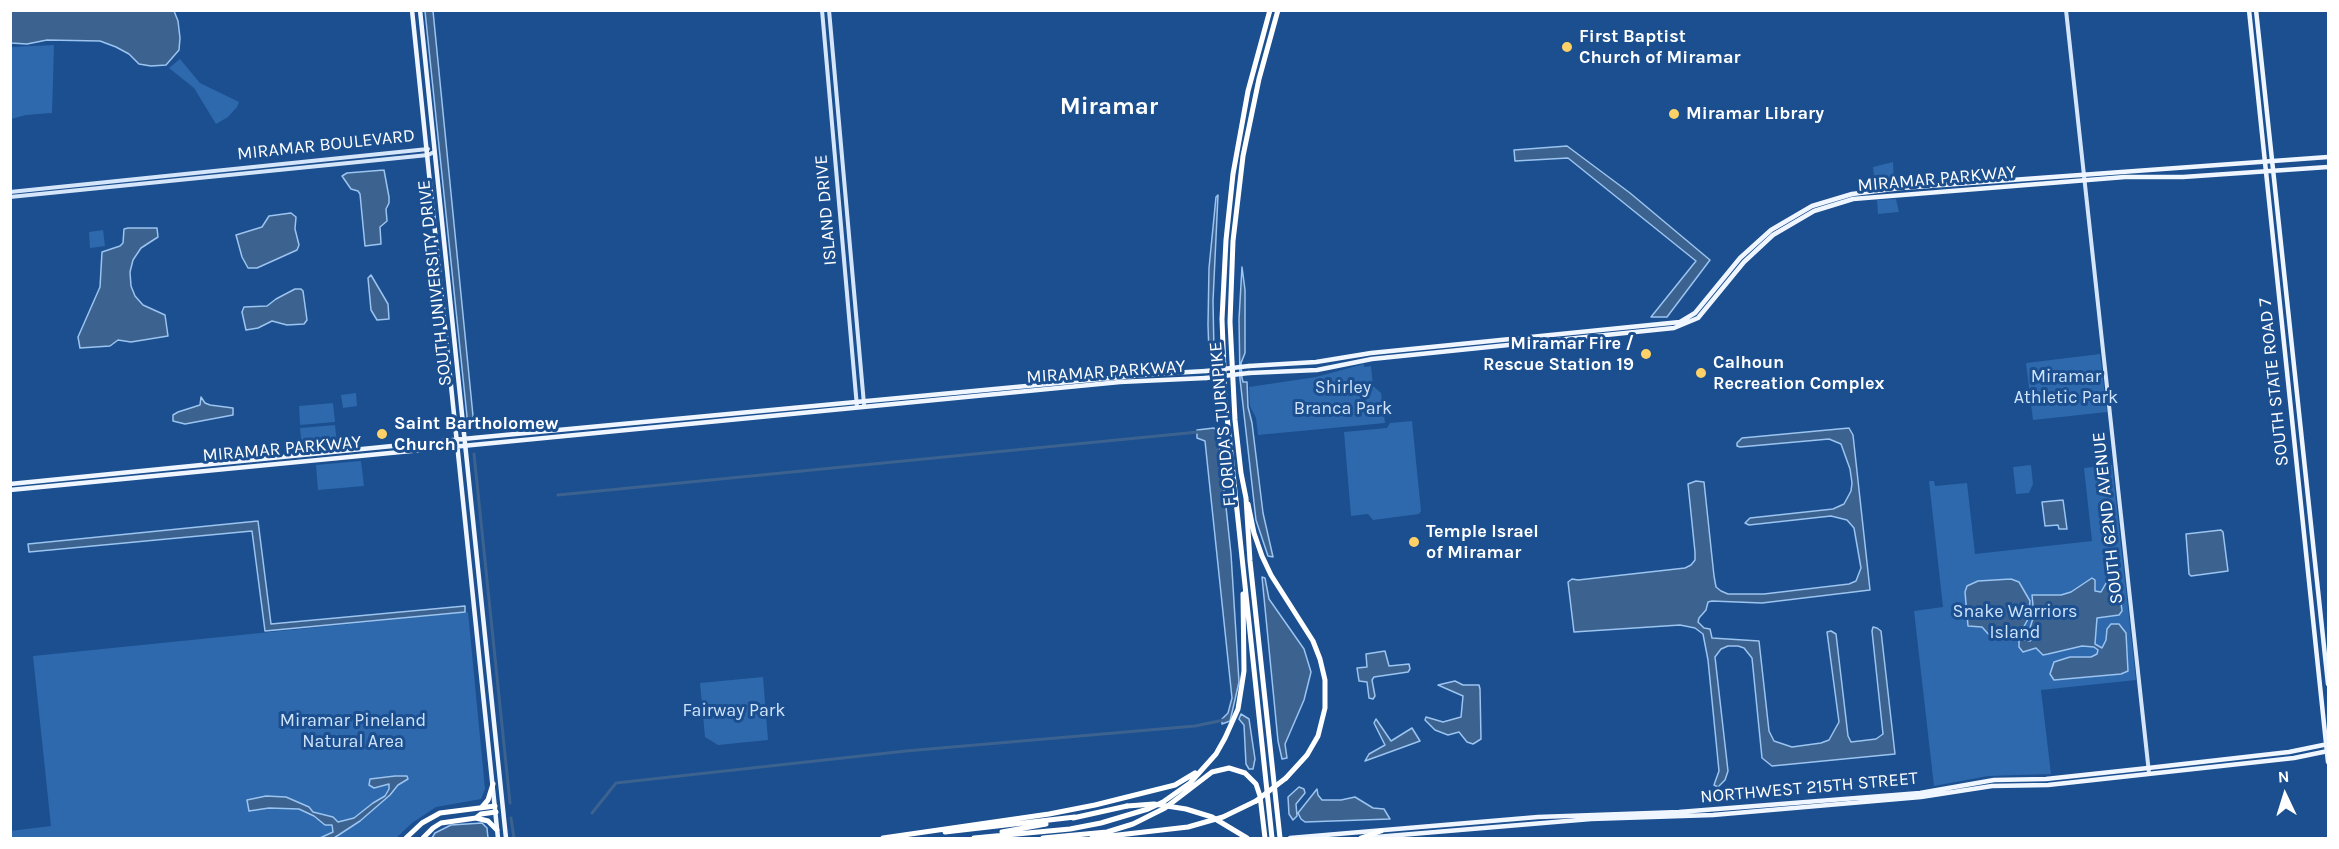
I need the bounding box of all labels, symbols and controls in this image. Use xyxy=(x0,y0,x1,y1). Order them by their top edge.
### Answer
place label: First Baptist Church of Miramar xyxy=(1579,26,1741,68)
marker: First Baptist Church of Miramar xyxy=(1560,40,1574,54)
district label: Miramar xyxy=(1060,93,1158,121)
place label: Miramar Library xyxy=(1686,103,1824,125)
marker: Miramar Library xyxy=(1667,107,1681,121)
street label: MIRAMAR BOULEVARD xyxy=(236,125,416,165)
street label: ISLAND DRIVE xyxy=(810,154,842,266)
street label: MIRAMAR PARKWAY xyxy=(1857,161,2017,197)
street label: SOUTH UNIVERSITY DRIVE xyxy=(413,179,457,387)
street label: SOUTH STATE ROAD 7 xyxy=(2254,297,2294,467)
place label: Miramar Fire / Rescue Station 19 xyxy=(1483,333,1634,376)
street label: FLORIDA'S TURNPIKE xyxy=(1205,341,1241,507)
marker: Miramar Fire / Rescue Station 19 xyxy=(1639,347,1653,361)
place label: Calhoun Recreation Complex xyxy=(1713,352,1884,394)
street label: MIRAMAR PARKWAY xyxy=(1026,356,1186,388)
marker: Calhoun Recreation Complex xyxy=(1694,366,1708,380)
park label: Miramar Athletic Park xyxy=(2014,366,2118,409)
park label: Shirley Branca Park xyxy=(1294,377,1392,420)
place label: Saint Bartholomew Church xyxy=(394,413,558,456)
marker: Saint Bartholomew Church xyxy=(375,427,389,441)
street label: MIRAMAR PARKWAY xyxy=(202,431,362,467)
street label: SOUTH 62ND AVENUE xyxy=(2088,431,2128,605)
place label: Temple Israel of Miramar xyxy=(1426,521,1539,564)
marker: Temple Israel of Miramar xyxy=(1407,535,1421,549)
park label: Snake Warriors Island xyxy=(1953,601,2077,644)
park label: Fairway Park xyxy=(683,700,785,722)
park label: Miramar Pineland Natural Area xyxy=(280,710,426,752)
north arrow xyxy=(2255,765,2315,825)
text: N xyxy=(2277,767,2290,786)
street label: NORTHWEST 215TH STREET xyxy=(1699,768,1919,808)

